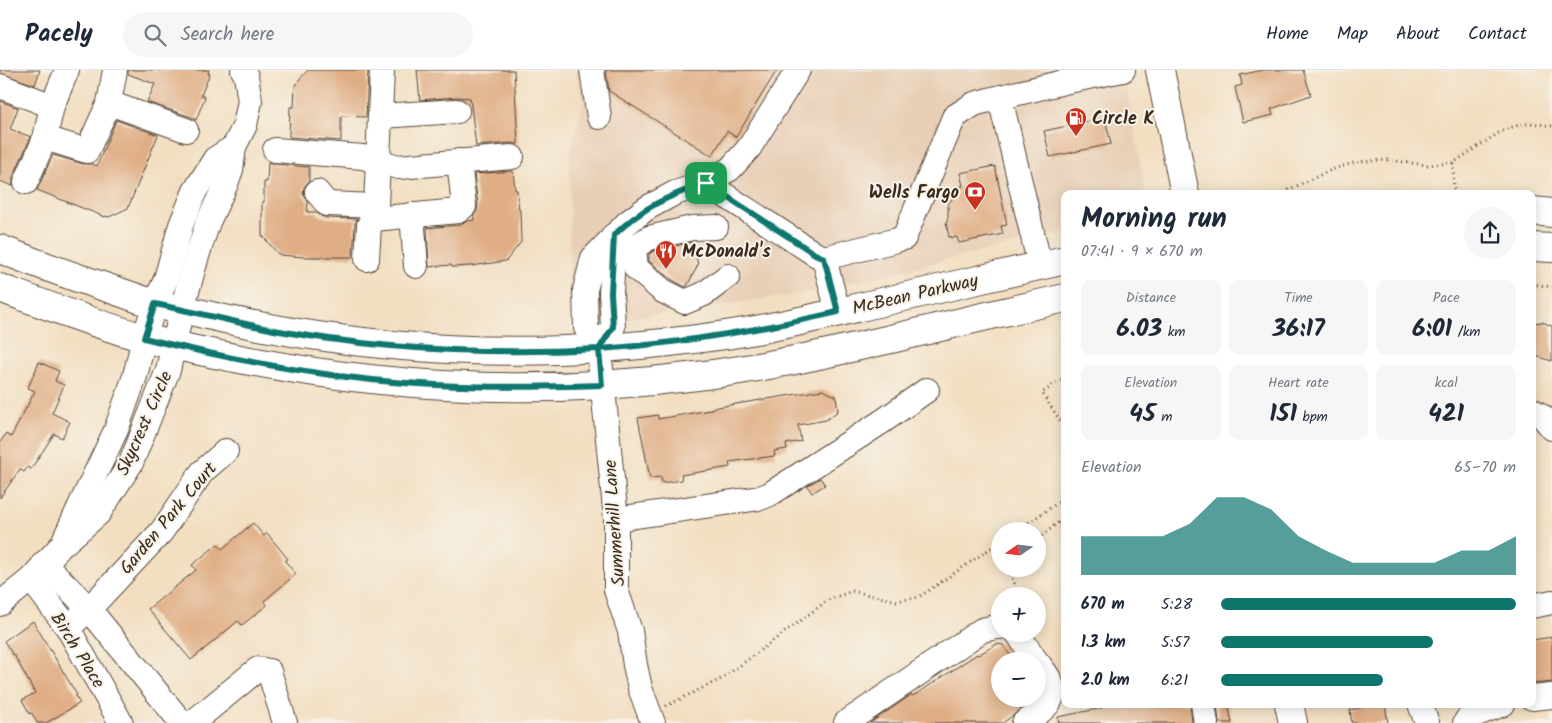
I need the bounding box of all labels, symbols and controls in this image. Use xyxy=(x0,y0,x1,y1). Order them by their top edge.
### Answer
search box xyxy=(123,12,473,57)
text: Pacely xyxy=(25,15,93,54)
text: Search here xyxy=(181,20,274,50)
text: Home xyxy=(1266,20,1309,49)
text: Map xyxy=(1337,20,1368,49)
text: About xyxy=(1396,20,1440,49)
text: Contact xyxy=(1468,20,1527,49)
icon: search xyxy=(141,21,169,49)
place label: Circle K xyxy=(1092,105,1155,134)
fuel station icon: Circle K xyxy=(1064,106,1088,137)
pin xyxy=(685,162,727,204)
icon: arrive xyxy=(692,169,720,197)
place label: Wells Fargo xyxy=(869,179,959,208)
bank icon: Wells Fargo xyxy=(963,180,987,211)
text: Morning run xyxy=(1081,197,1227,242)
button: share xyxy=(1464,207,1516,259)
place label: McDonald's xyxy=(682,238,771,267)
restaurant icon: McDonald's xyxy=(654,239,678,270)
text: 07:41 · 9 × 670 m xyxy=(1081,239,1203,264)
street label: McBean Parkway xyxy=(849,267,982,324)
text: Distance xyxy=(1126,287,1176,309)
text: Time xyxy=(1284,287,1313,309)
text: Pace xyxy=(1433,287,1460,309)
text: 6.03 xyxy=(1116,309,1162,349)
text: 36:17 xyxy=(1272,309,1325,349)
text: 6:01 xyxy=(1412,309,1452,349)
text: km xyxy=(1162,321,1185,343)
text: /km xyxy=(1452,321,1480,343)
street label: Skycrest Circle xyxy=(109,367,181,481)
text: Elevation xyxy=(1124,372,1177,394)
text: Heart rate xyxy=(1268,372,1329,394)
text: kcal xyxy=(1435,372,1458,394)
text: 45 xyxy=(1129,394,1156,434)
text: 151 xyxy=(1269,394,1297,434)
text: 421 xyxy=(1428,394,1464,434)
text: m xyxy=(1156,406,1172,428)
text: bpm xyxy=(1297,406,1328,428)
street label: Garden Park Court xyxy=(113,455,226,582)
text: Elevation xyxy=(1081,455,1142,480)
text: 65–70 m xyxy=(1454,455,1516,480)
street label: Summerhill Lane xyxy=(597,459,634,587)
north arrow xyxy=(991,522,1046,578)
map controls xyxy=(991,522,1046,707)
button: + xyxy=(991,587,1046,642)
text: 670 m xyxy=(1081,592,1125,617)
text: 5:28 xyxy=(1161,592,1192,617)
street label: Birch Place xyxy=(42,607,112,695)
text: 1.3 km xyxy=(1081,630,1126,655)
text: 5:57 xyxy=(1161,630,1190,655)
button: − xyxy=(991,652,1046,707)
text: 2.0 km xyxy=(1081,668,1129,693)
text: 6:21 xyxy=(1161,668,1188,693)

